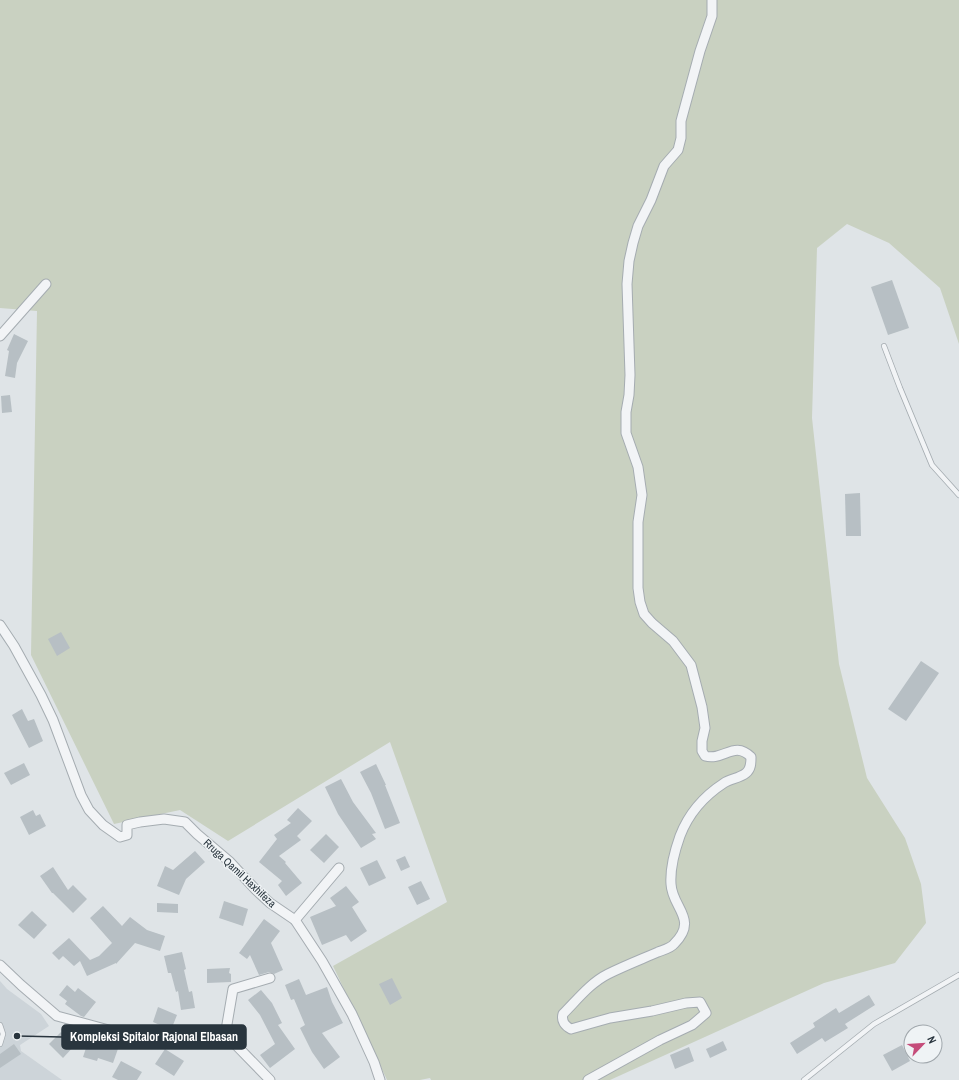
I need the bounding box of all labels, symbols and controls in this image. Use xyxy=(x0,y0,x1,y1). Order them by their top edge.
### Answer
street label: Rruga Qamil Haxhifeza xyxy=(201,836,279,910)
north arrow xyxy=(903,1024,943,1064)
callout: Kompleksi Spitalor Rajonal Elbasan xyxy=(62,1025,246,1049)
text: Kompleksi Spitalor Rajonal Elbasan xyxy=(70,1029,238,1045)
text: N xyxy=(924,1034,940,1046)

